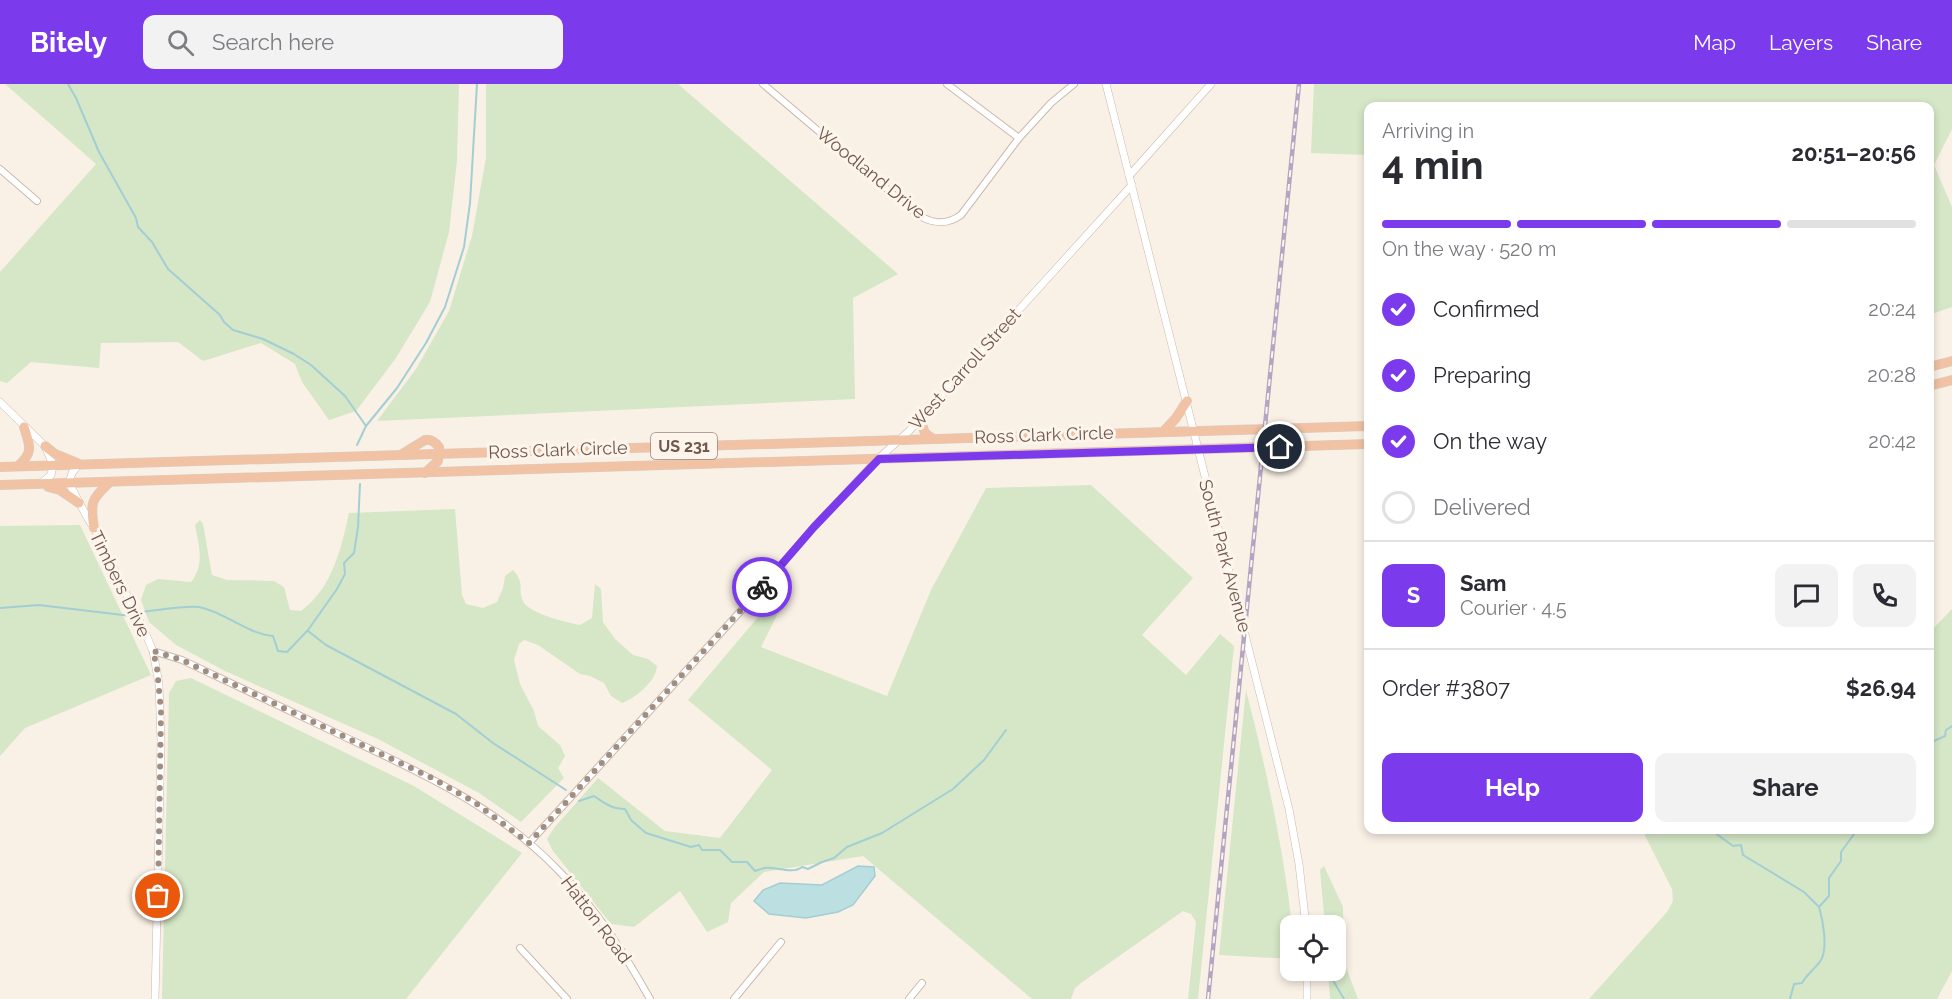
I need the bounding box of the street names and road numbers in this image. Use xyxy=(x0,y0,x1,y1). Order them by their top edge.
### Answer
street label: Woodland Drive xyxy=(813,122,930,223)
street label: West Carroll Street xyxy=(904,304,1025,434)
street label: Ross Clark Circle xyxy=(974,422,1114,447)
road number: US 231 xyxy=(651,433,717,459)
street label: Ross Clark Circle xyxy=(488,437,628,462)
street label: South Park Avenue xyxy=(1195,477,1256,635)
street label: Timbers Drive xyxy=(86,527,155,641)
street label: Hatton Road xyxy=(557,872,636,967)

